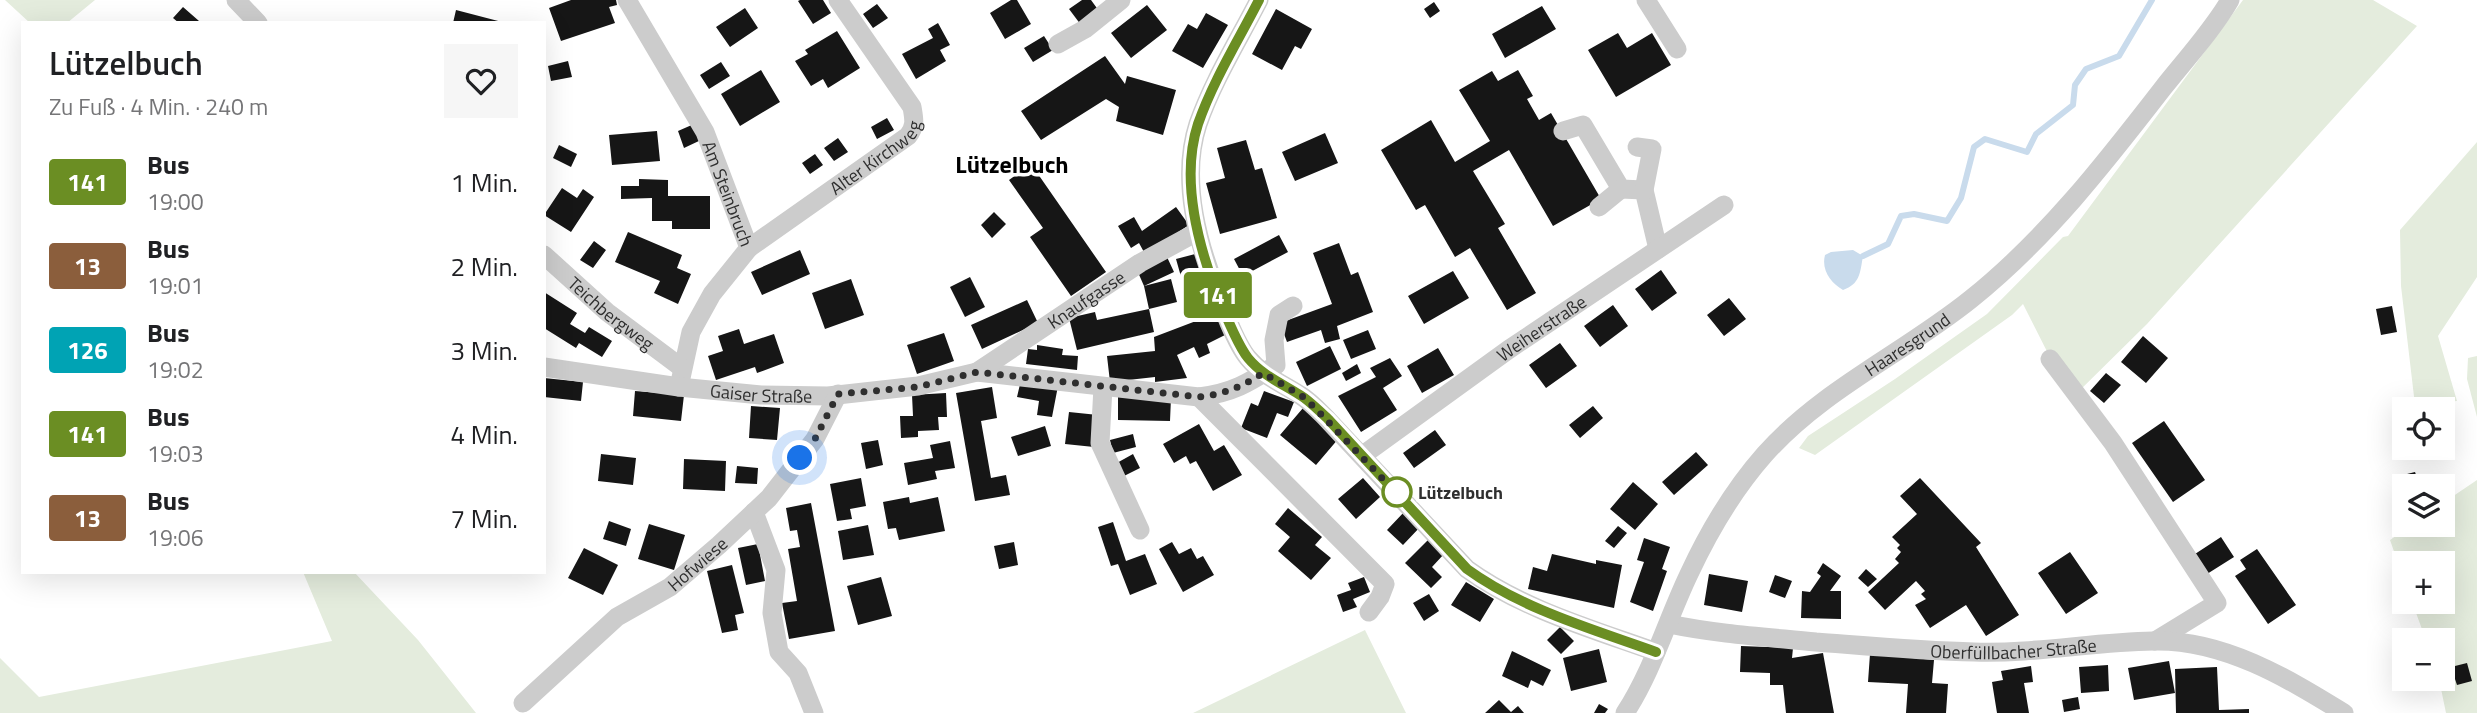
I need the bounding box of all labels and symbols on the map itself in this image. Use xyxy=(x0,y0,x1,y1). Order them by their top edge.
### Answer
street label: Alter Kirchweg xyxy=(824,118,928,201)
street label: Am Steinbruch xyxy=(696,137,761,250)
district label: Lützelbuch xyxy=(955,146,1069,182)
street label: Knaufgasse xyxy=(1042,263,1130,335)
street label: Teichbergweg xyxy=(562,270,660,356)
line badge: 141 xyxy=(1178,272,1258,318)
street label: Weiherstraße xyxy=(1491,288,1591,368)
street label: Haaresgrund xyxy=(1859,306,1956,382)
street label: Gaiser Straße xyxy=(709,377,813,409)
your location xyxy=(782,440,817,475)
marker: Lützelbuch xyxy=(1382,477,1412,507)
place label: Lützelbuch xyxy=(1418,479,1503,506)
street label: Hofwiese xyxy=(661,530,733,597)
street label: Oberfüllbacher Straße xyxy=(1930,631,2098,666)

